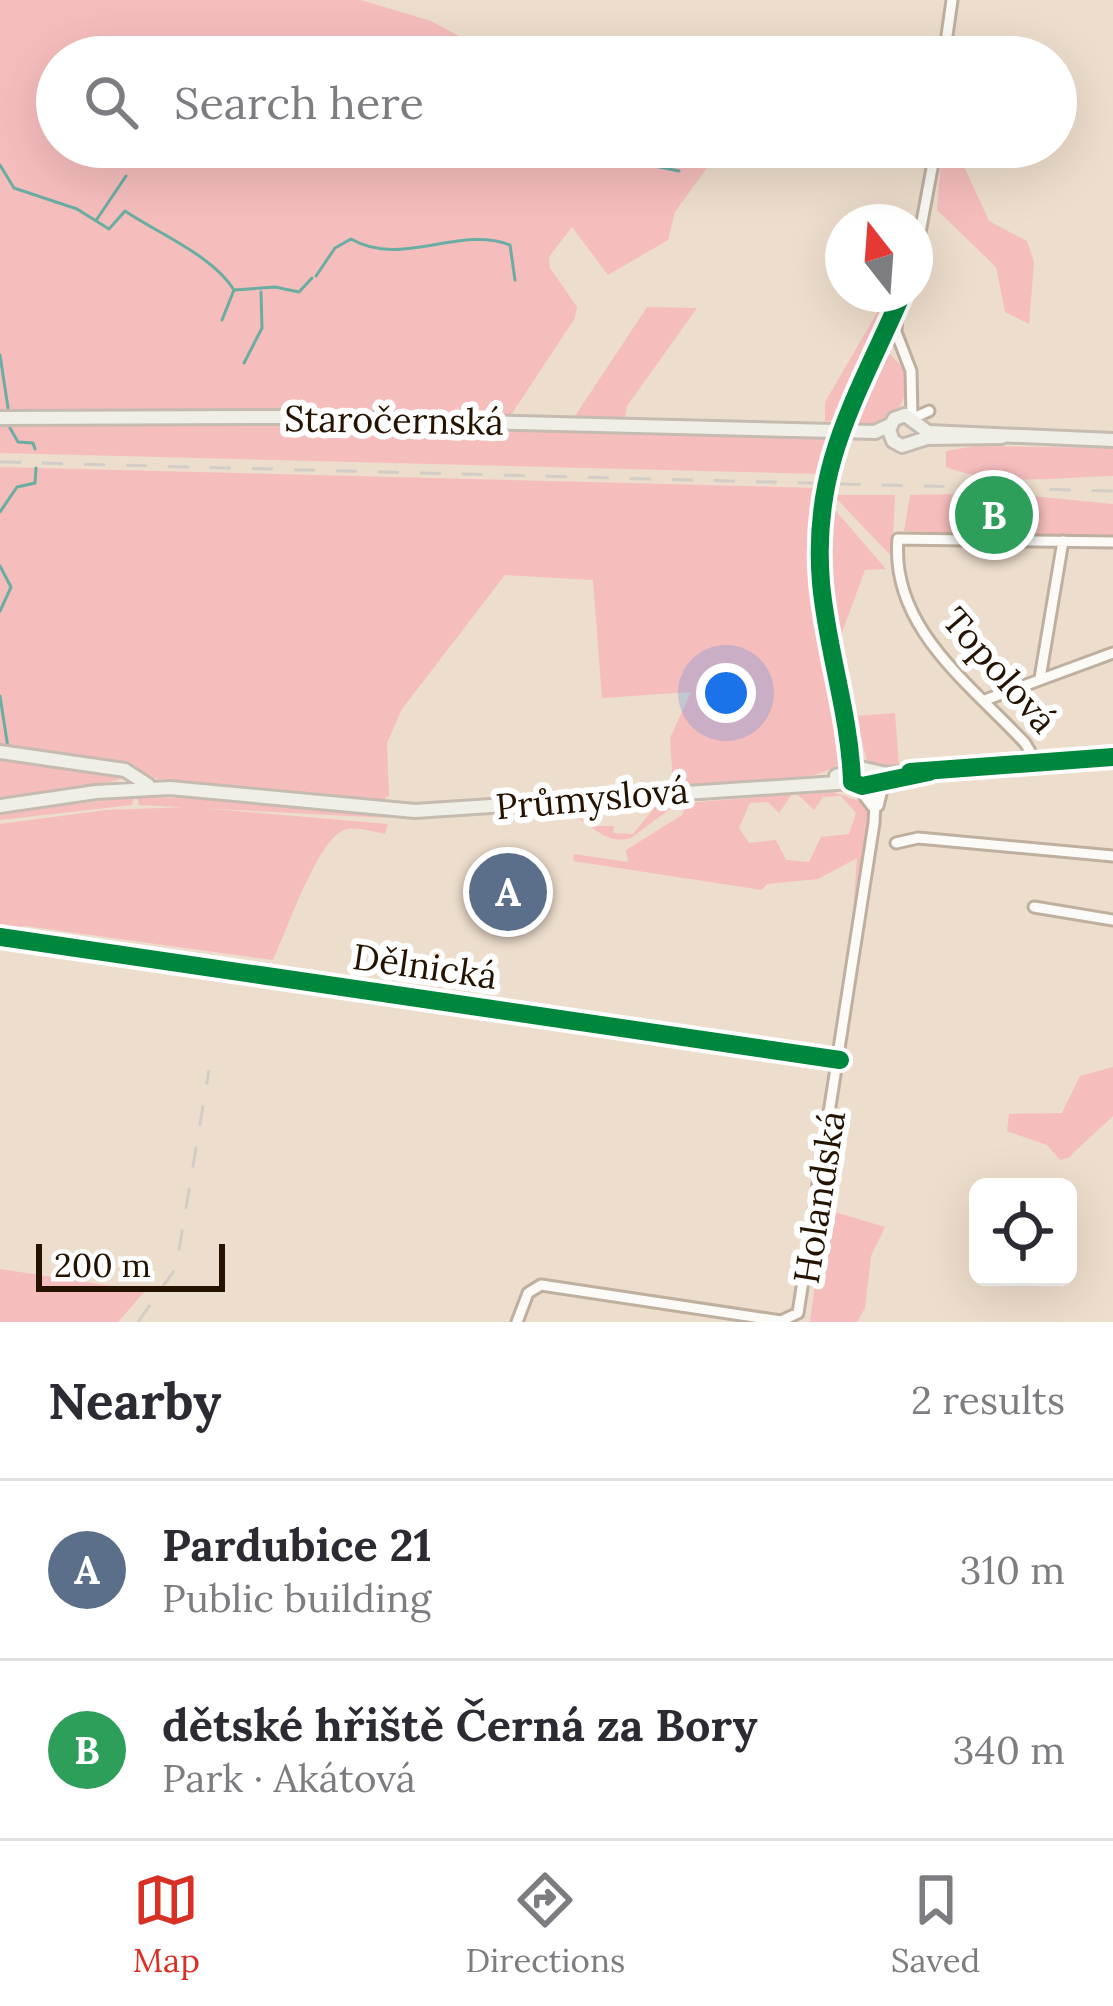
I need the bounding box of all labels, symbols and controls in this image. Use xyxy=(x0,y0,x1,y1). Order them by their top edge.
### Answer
search box xyxy=(36,36,1077,168)
icon: search xyxy=(78,69,144,135)
text: Search here xyxy=(174,74,424,131)
north arrow xyxy=(825,204,933,312)
street label: Staročernská xyxy=(284,395,504,445)
pin: B xyxy=(955,470,1033,560)
street label: Topolová xyxy=(933,598,1067,742)
your location xyxy=(696,663,756,723)
street label: Průmyslová xyxy=(494,767,690,829)
pin: A xyxy=(469,847,547,937)
street label: Dělnická xyxy=(350,933,500,999)
street label: Holandská xyxy=(783,1107,855,1287)
map controls xyxy=(969,1178,1077,1286)
button: locate xyxy=(969,1178,1077,1286)
scale bar xyxy=(36,1238,225,1291)
text: 200 m xyxy=(54,1244,151,1286)
text: Nearby xyxy=(48,1368,221,1433)
text: 2 results xyxy=(911,1375,1065,1425)
text: Pardubice 21 xyxy=(162,1516,432,1573)
text: A xyxy=(74,1545,100,1595)
text: 310 m xyxy=(960,1545,1065,1595)
text: Public building xyxy=(162,1573,431,1623)
text: dětské hřiště Černá za Bory xyxy=(162,1696,757,1753)
text: B xyxy=(74,1725,100,1775)
text: 340 m xyxy=(953,1725,1065,1775)
text: Park · Akátová xyxy=(162,1753,416,1803)
tab: Map xyxy=(133,1867,200,1981)
tab: Directions xyxy=(466,1867,625,1981)
tab: Saved xyxy=(891,1867,980,1981)

